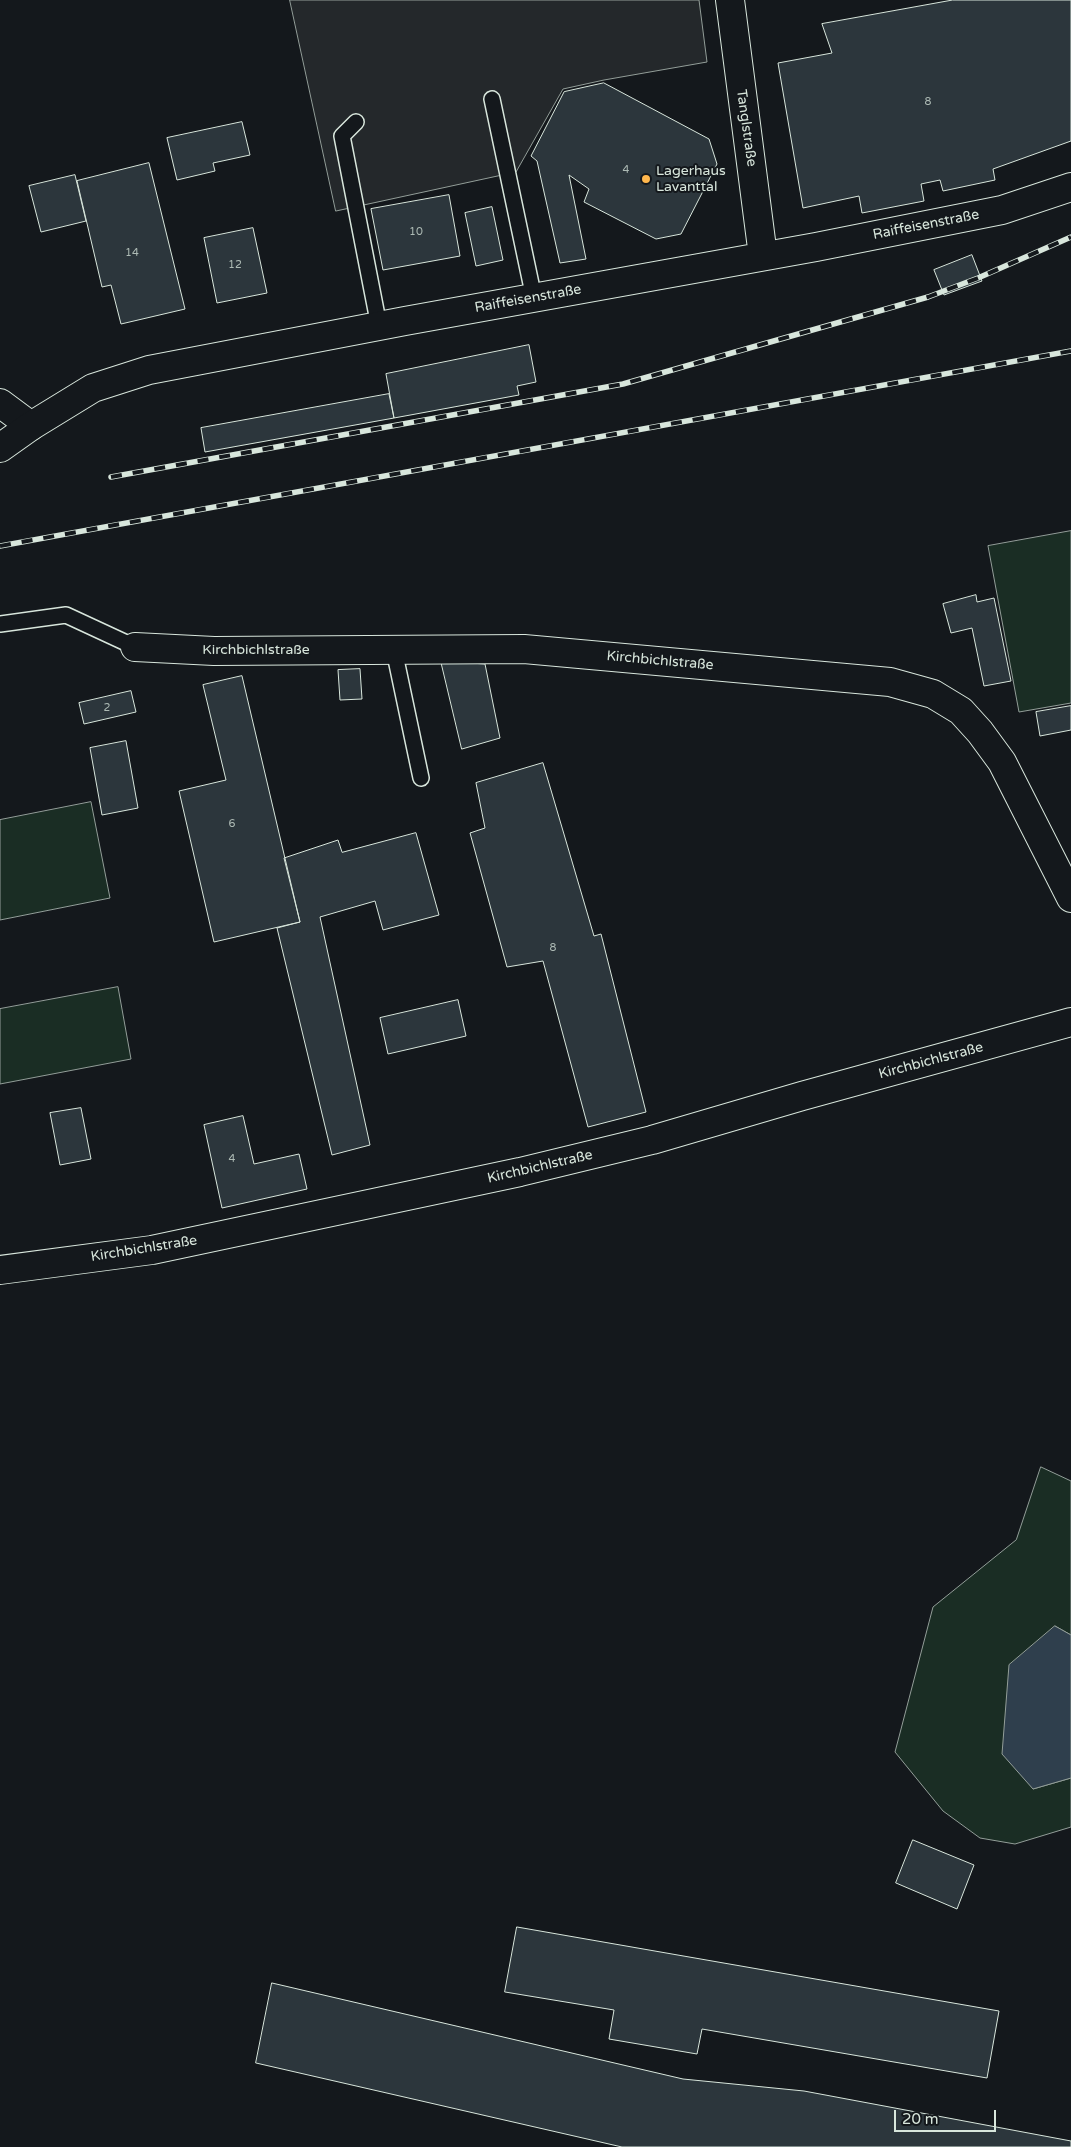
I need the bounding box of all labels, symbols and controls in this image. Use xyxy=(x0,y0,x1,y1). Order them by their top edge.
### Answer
street label: Tanglstraße xyxy=(732,88,760,168)
house number: 8 xyxy=(925,95,931,109)
house number: 4 xyxy=(623,163,629,177)
place label: Lagerhaus Lavanttal xyxy=(656,163,726,196)
marker: Lagerhaus Lavanttal xyxy=(640,173,652,185)
street label: Raiffeisenstraße xyxy=(871,206,981,244)
house number: 10 xyxy=(409,225,423,239)
house number: 14 xyxy=(125,246,139,260)
house number: 12 xyxy=(228,258,242,272)
street label: Raiffeisenstraße xyxy=(473,281,583,317)
street label: Kirchbichlstraße xyxy=(202,642,310,658)
street label: Kirchbichlstraße xyxy=(606,648,714,674)
house number: 2 xyxy=(104,701,110,715)
house number: 6 xyxy=(229,817,235,831)
house number: 8 xyxy=(550,941,556,955)
street label: Kirchbichlstraße xyxy=(877,1039,985,1083)
street label: Kirchbichlstraße xyxy=(486,1147,594,1187)
house number: 4 xyxy=(229,1152,235,1166)
street label: Kirchbichlstraße xyxy=(90,1232,198,1266)
scale bar xyxy=(896,2100,998,2132)
text: 20 m xyxy=(902,2110,939,2128)

